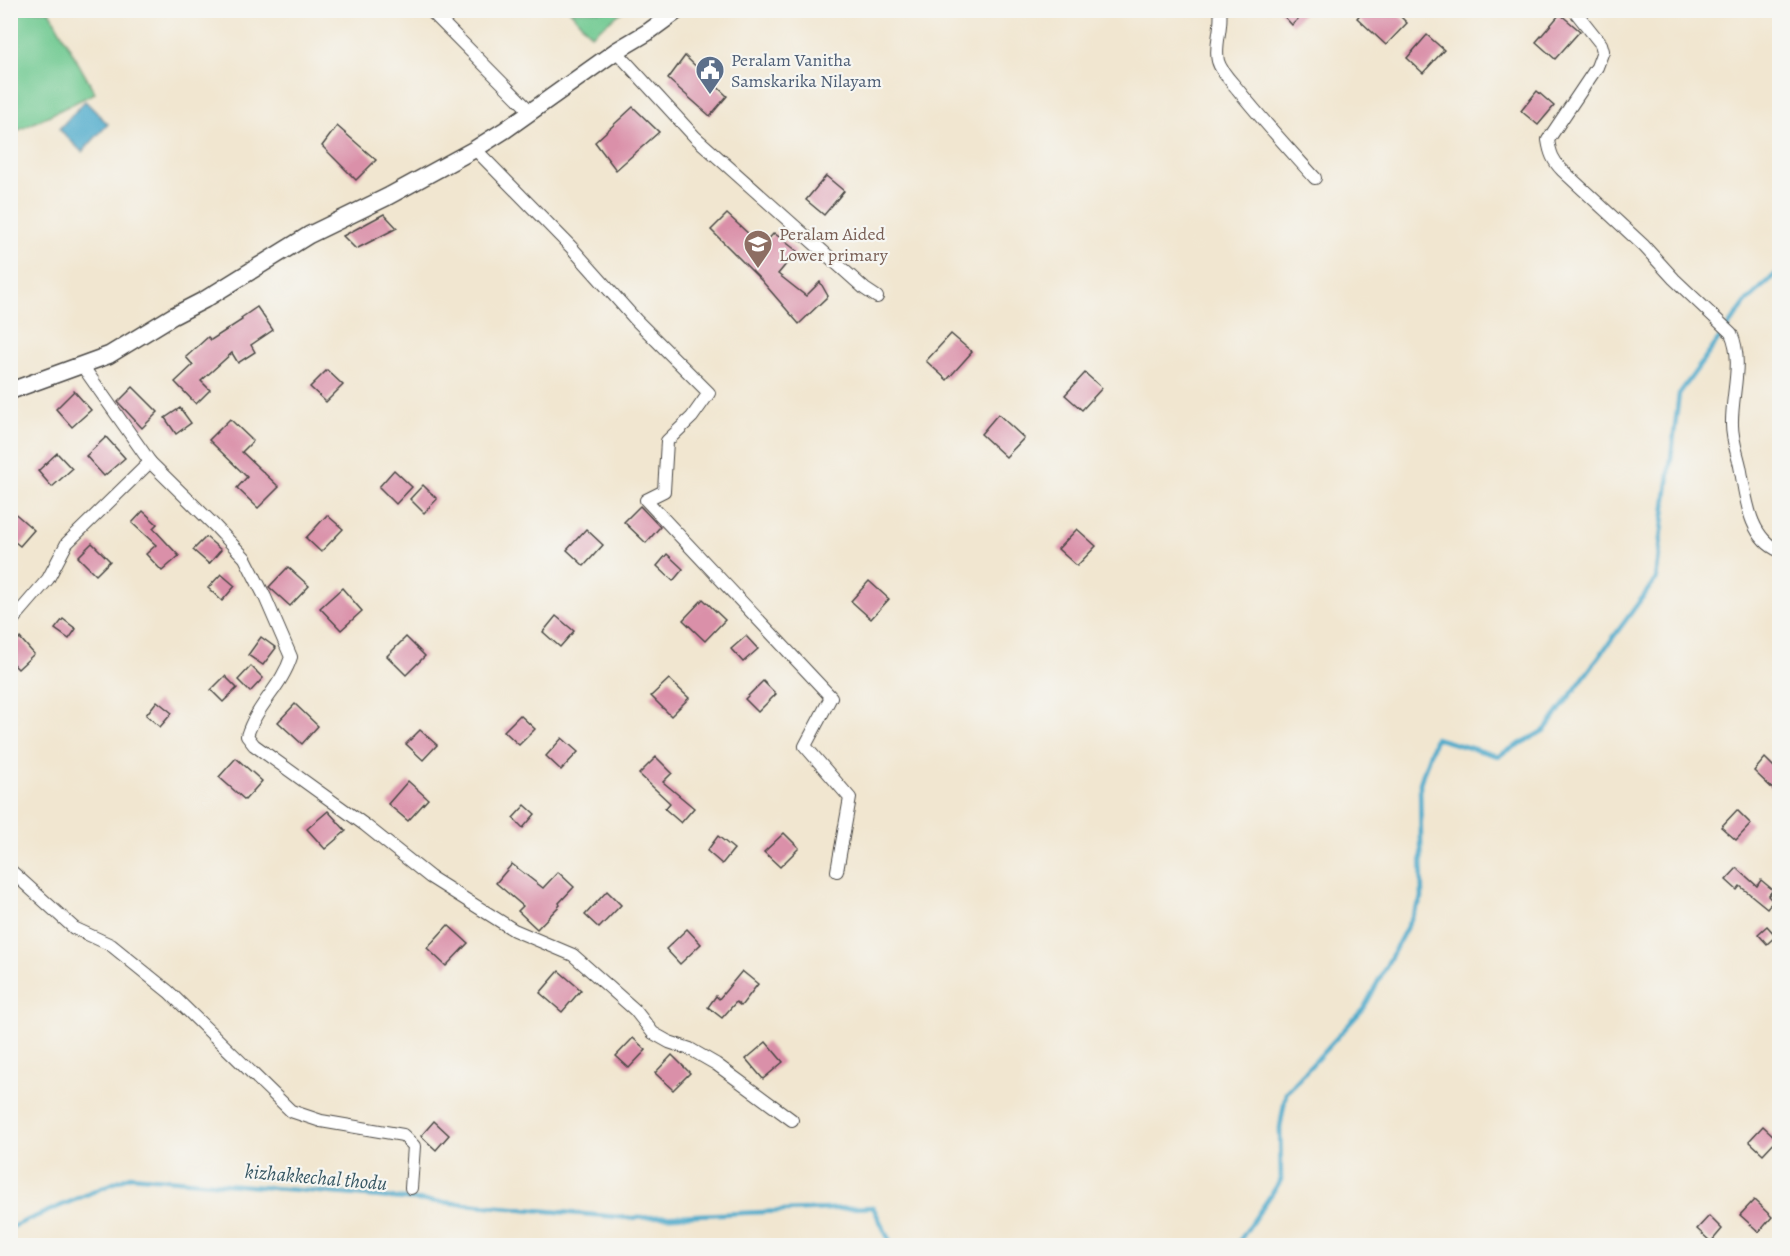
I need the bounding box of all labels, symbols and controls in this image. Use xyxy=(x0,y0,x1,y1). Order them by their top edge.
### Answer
place label: Peralam Vanitha Samskarika Nilayam xyxy=(731,48,882,93)
public building icon: Peralam Vanitha Samskarika Nilayam xyxy=(694,54,726,96)
place label: Peralam Aided Lower primary xyxy=(779,222,889,267)
school or university icon: Peralam Aided Lower primary xyxy=(742,228,774,270)
water label: kizhakkechal thodu xyxy=(244,1158,388,1197)

